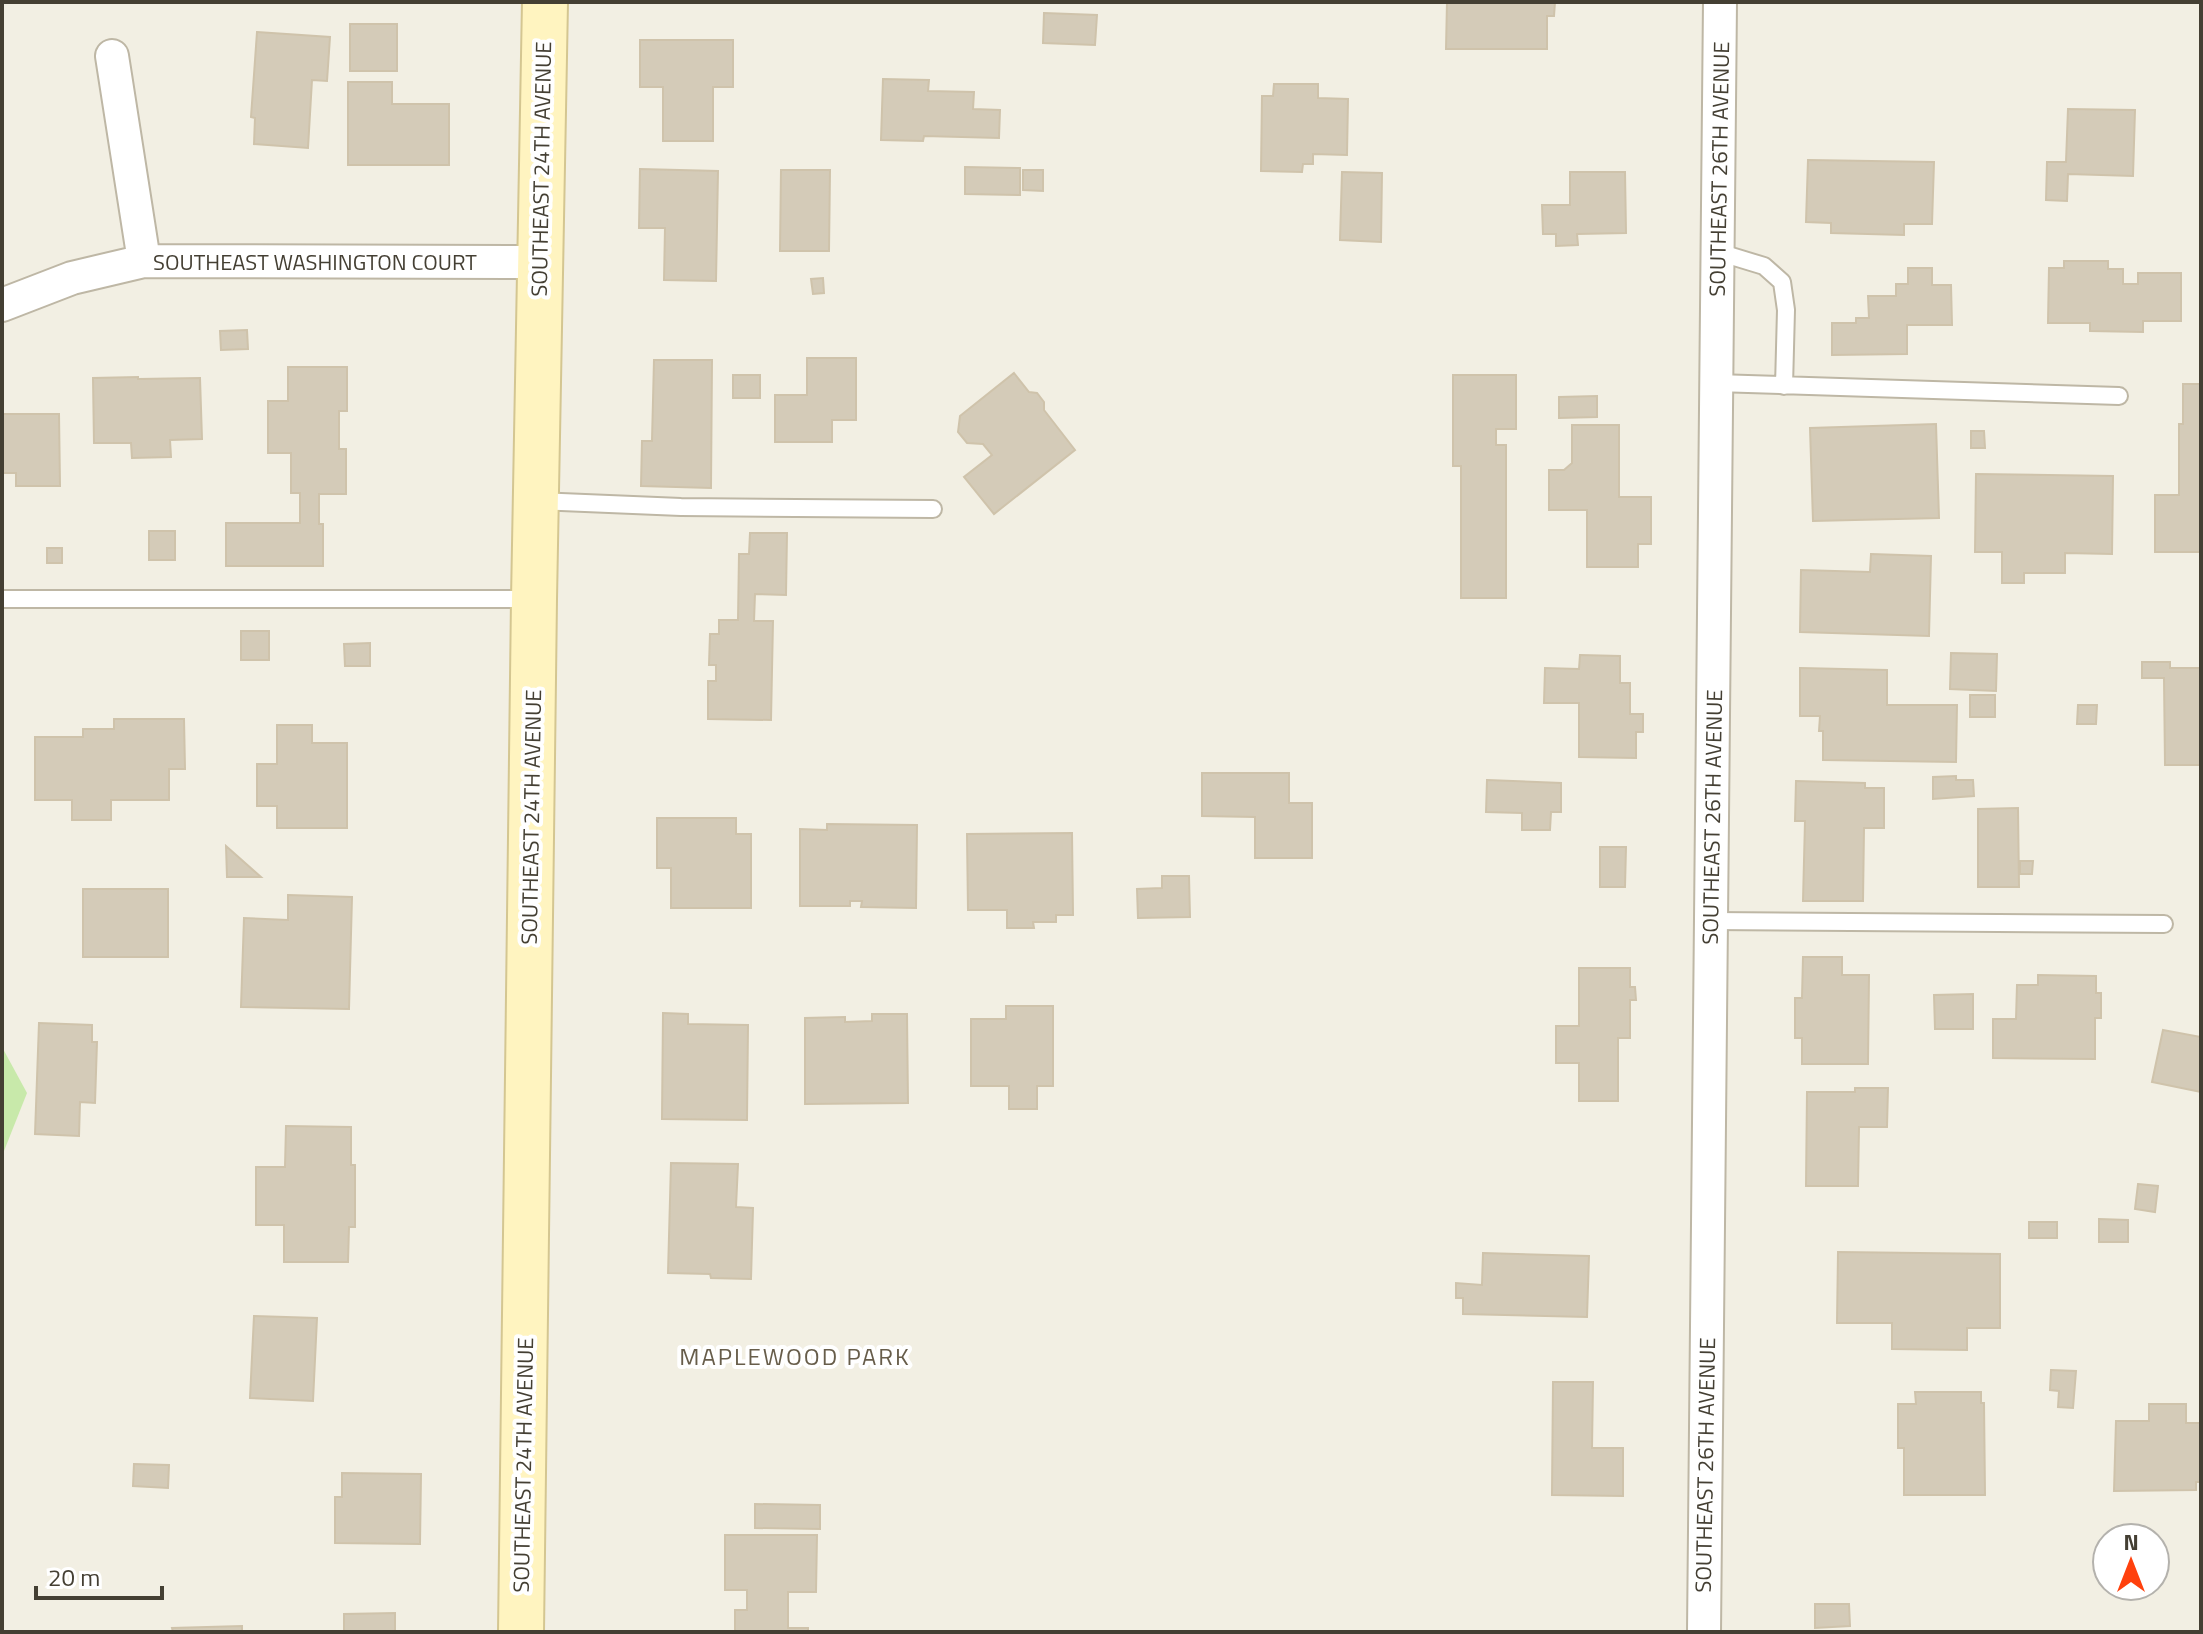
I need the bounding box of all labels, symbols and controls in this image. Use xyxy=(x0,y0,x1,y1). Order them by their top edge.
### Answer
street label: SOUTHEAST 24TH AVENUE xyxy=(522,41,560,297)
street label: SOUTHEAST 26TH AVENUE xyxy=(1700,41,1738,297)
street label: SOUTHEAST WASHINGTON COURT xyxy=(153,245,477,279)
street label: SOUTHEAST 24TH AVENUE xyxy=(512,689,550,945)
street label: SOUTHEAST 26TH AVENUE xyxy=(1693,689,1731,945)
street label: SOUTHEAST 24TH AVENUE xyxy=(504,1337,542,1593)
street label: SOUTHEAST 26TH AVENUE xyxy=(1686,1337,1724,1593)
district label: MAPLEWOOD PARK xyxy=(679,1338,911,1374)
north arrow xyxy=(2091,1522,2171,1602)
text: N xyxy=(2123,1525,2139,1559)
scale bar xyxy=(36,1550,162,1600)
text: 20 m xyxy=(48,1559,100,1595)

